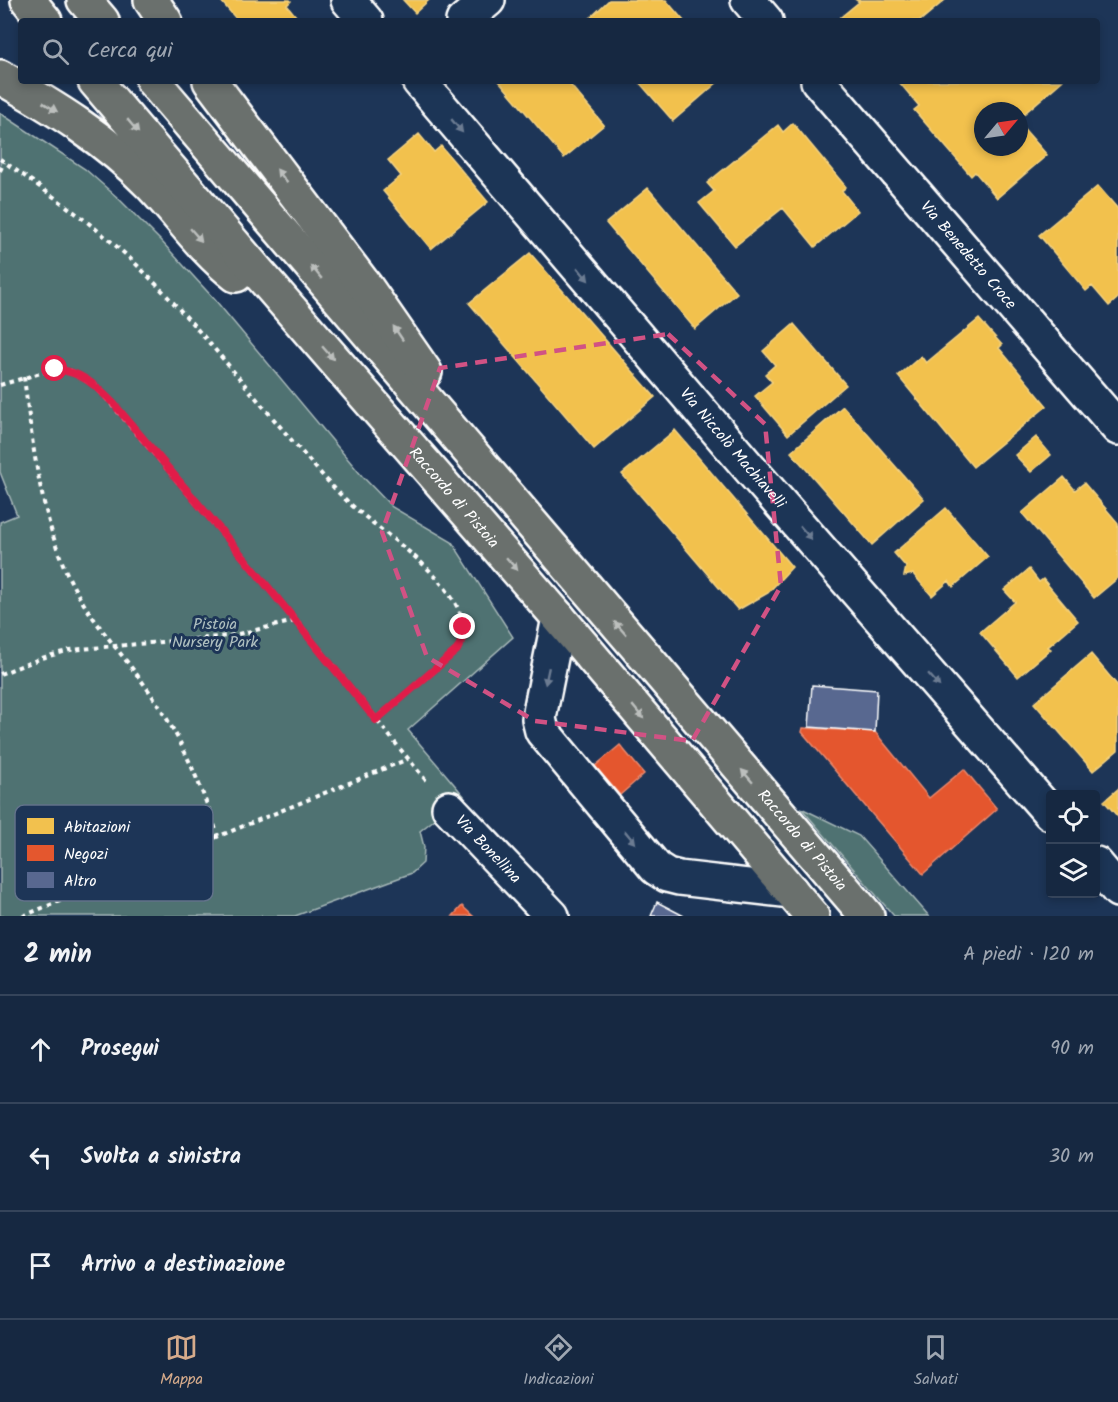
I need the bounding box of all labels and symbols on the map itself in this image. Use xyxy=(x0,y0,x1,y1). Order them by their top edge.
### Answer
one-way arrow xyxy=(42,101,58,112)
north arrow xyxy=(974,102,1028,156)
one-way arrow xyxy=(126,118,139,133)
one-way arrow xyxy=(450,118,463,134)
one-way arrow xyxy=(276,169,288,184)
street label: Via Benedetto Croce xyxy=(914,195,1023,315)
one-way arrow xyxy=(189,227,202,242)
one-way arrow xyxy=(309,264,322,280)
one-way arrow xyxy=(576,266,589,281)
one-way arrow xyxy=(393,325,404,341)
one-way arrow xyxy=(321,345,334,360)
route start xyxy=(41,355,67,381)
street label: Via Niccolò Machiavelli xyxy=(673,382,793,515)
street label: Raccordo di Pistoia xyxy=(403,441,505,554)
one-way arrow xyxy=(799,526,813,541)
one-way arrow xyxy=(505,556,519,571)
park label: Pistoia Nursery Park xyxy=(172,612,259,655)
route end xyxy=(449,613,475,639)
one-way arrow xyxy=(614,621,627,636)
one-way arrow xyxy=(542,666,551,685)
one-way arrow xyxy=(927,672,940,687)
one-way arrow xyxy=(632,704,645,720)
one-way arrow xyxy=(741,769,754,784)
street label: Raccordo di Pistoia xyxy=(751,784,853,897)
legend xyxy=(15,805,213,901)
street label: Via Bonellina xyxy=(449,809,527,889)
text: Abitazioni xyxy=(64,815,131,840)
one-way arrow xyxy=(624,830,636,845)
text: Negozi xyxy=(64,842,109,867)
text: Altro xyxy=(64,869,96,894)

